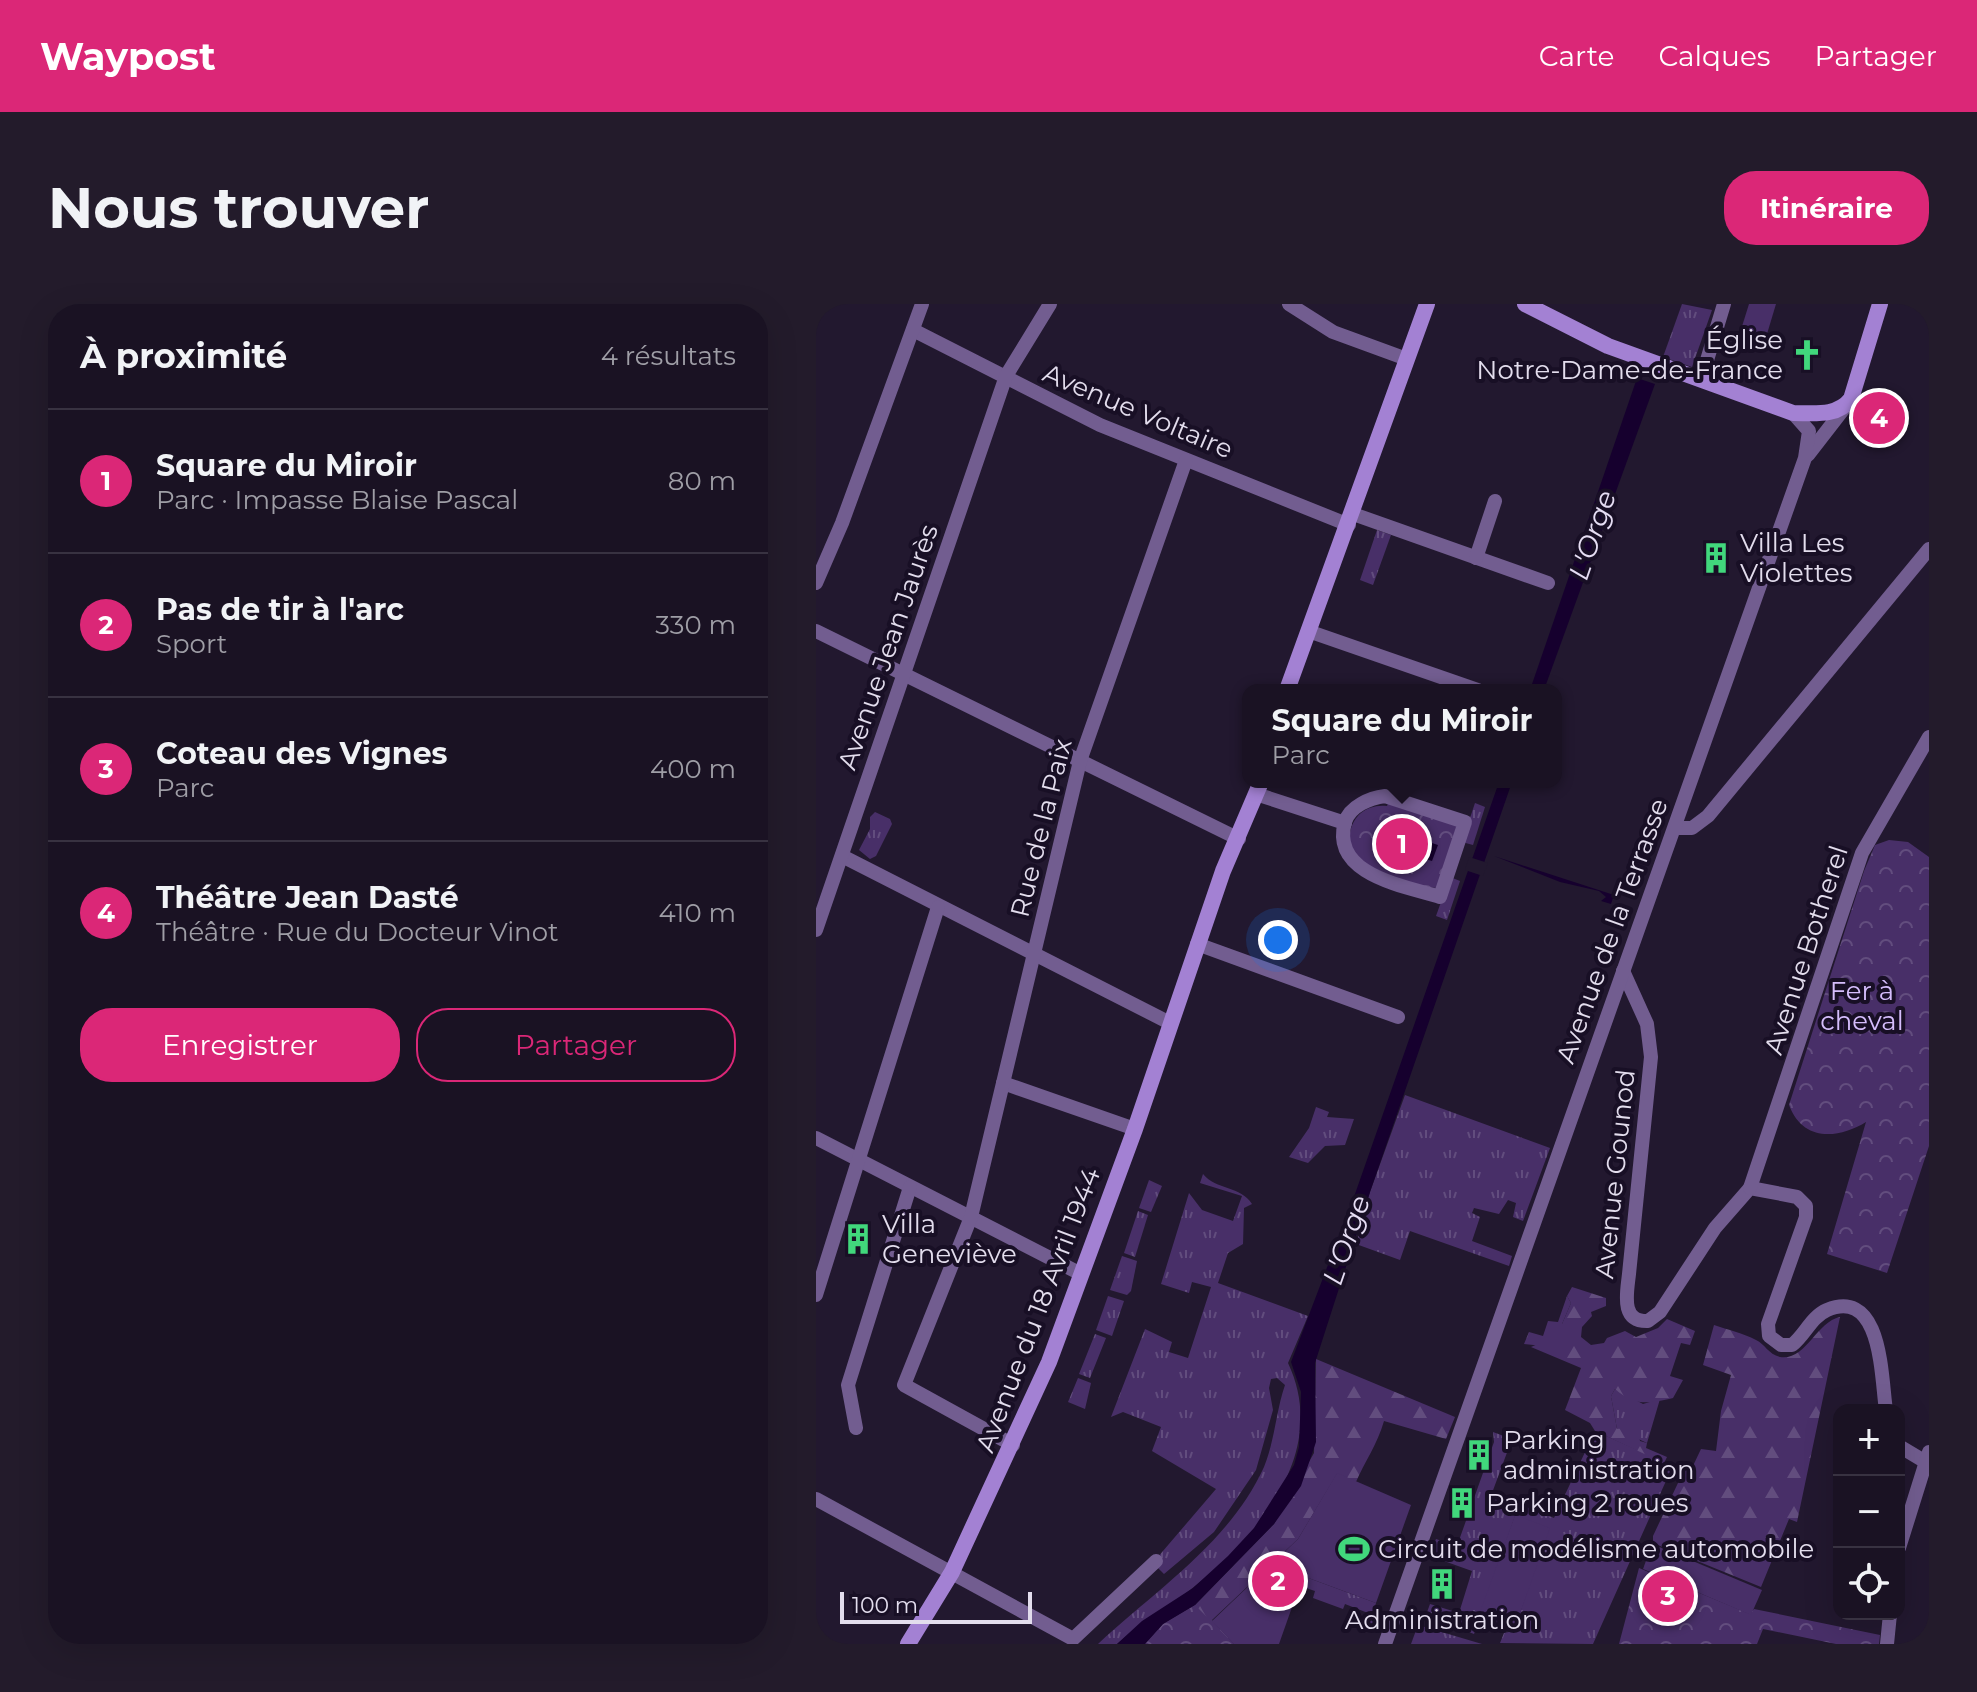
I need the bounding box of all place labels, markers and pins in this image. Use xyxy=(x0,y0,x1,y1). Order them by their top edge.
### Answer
place label: Église Notre-Dame-de-France xyxy=(1476,324,1783,386)
church icon: Église Notre-Dame-de-France xyxy=(1790,338,1824,372)
pin: 4 xyxy=(1853,388,1905,448)
place label: Villa Les Violettes xyxy=(1740,527,1852,589)
building icon: Villa Les Violettes xyxy=(1699,541,1733,575)
pin: 1 xyxy=(1376,814,1428,874)
place label: Villa Geneviève xyxy=(882,1208,1017,1270)
building icon: Villa Geneviève xyxy=(841,1222,875,1256)
place label: Parking administration xyxy=(1503,1424,1695,1486)
building icon: Parking administration xyxy=(1462,1438,1496,1472)
building icon: Parking 2 roues xyxy=(1445,1486,1479,1520)
place label: Parking 2 roues xyxy=(1486,1487,1688,1519)
sports icon: Circuit de modélisme automobile xyxy=(1337,1532,1371,1566)
place label: Circuit de modélisme automobile xyxy=(1378,1533,1814,1565)
pin: 2 xyxy=(1252,1551,1304,1611)
pin: 3 xyxy=(1642,1566,1694,1626)
building icon: Administration xyxy=(1425,1567,1459,1601)
place label: Administration xyxy=(1345,1604,1539,1636)

